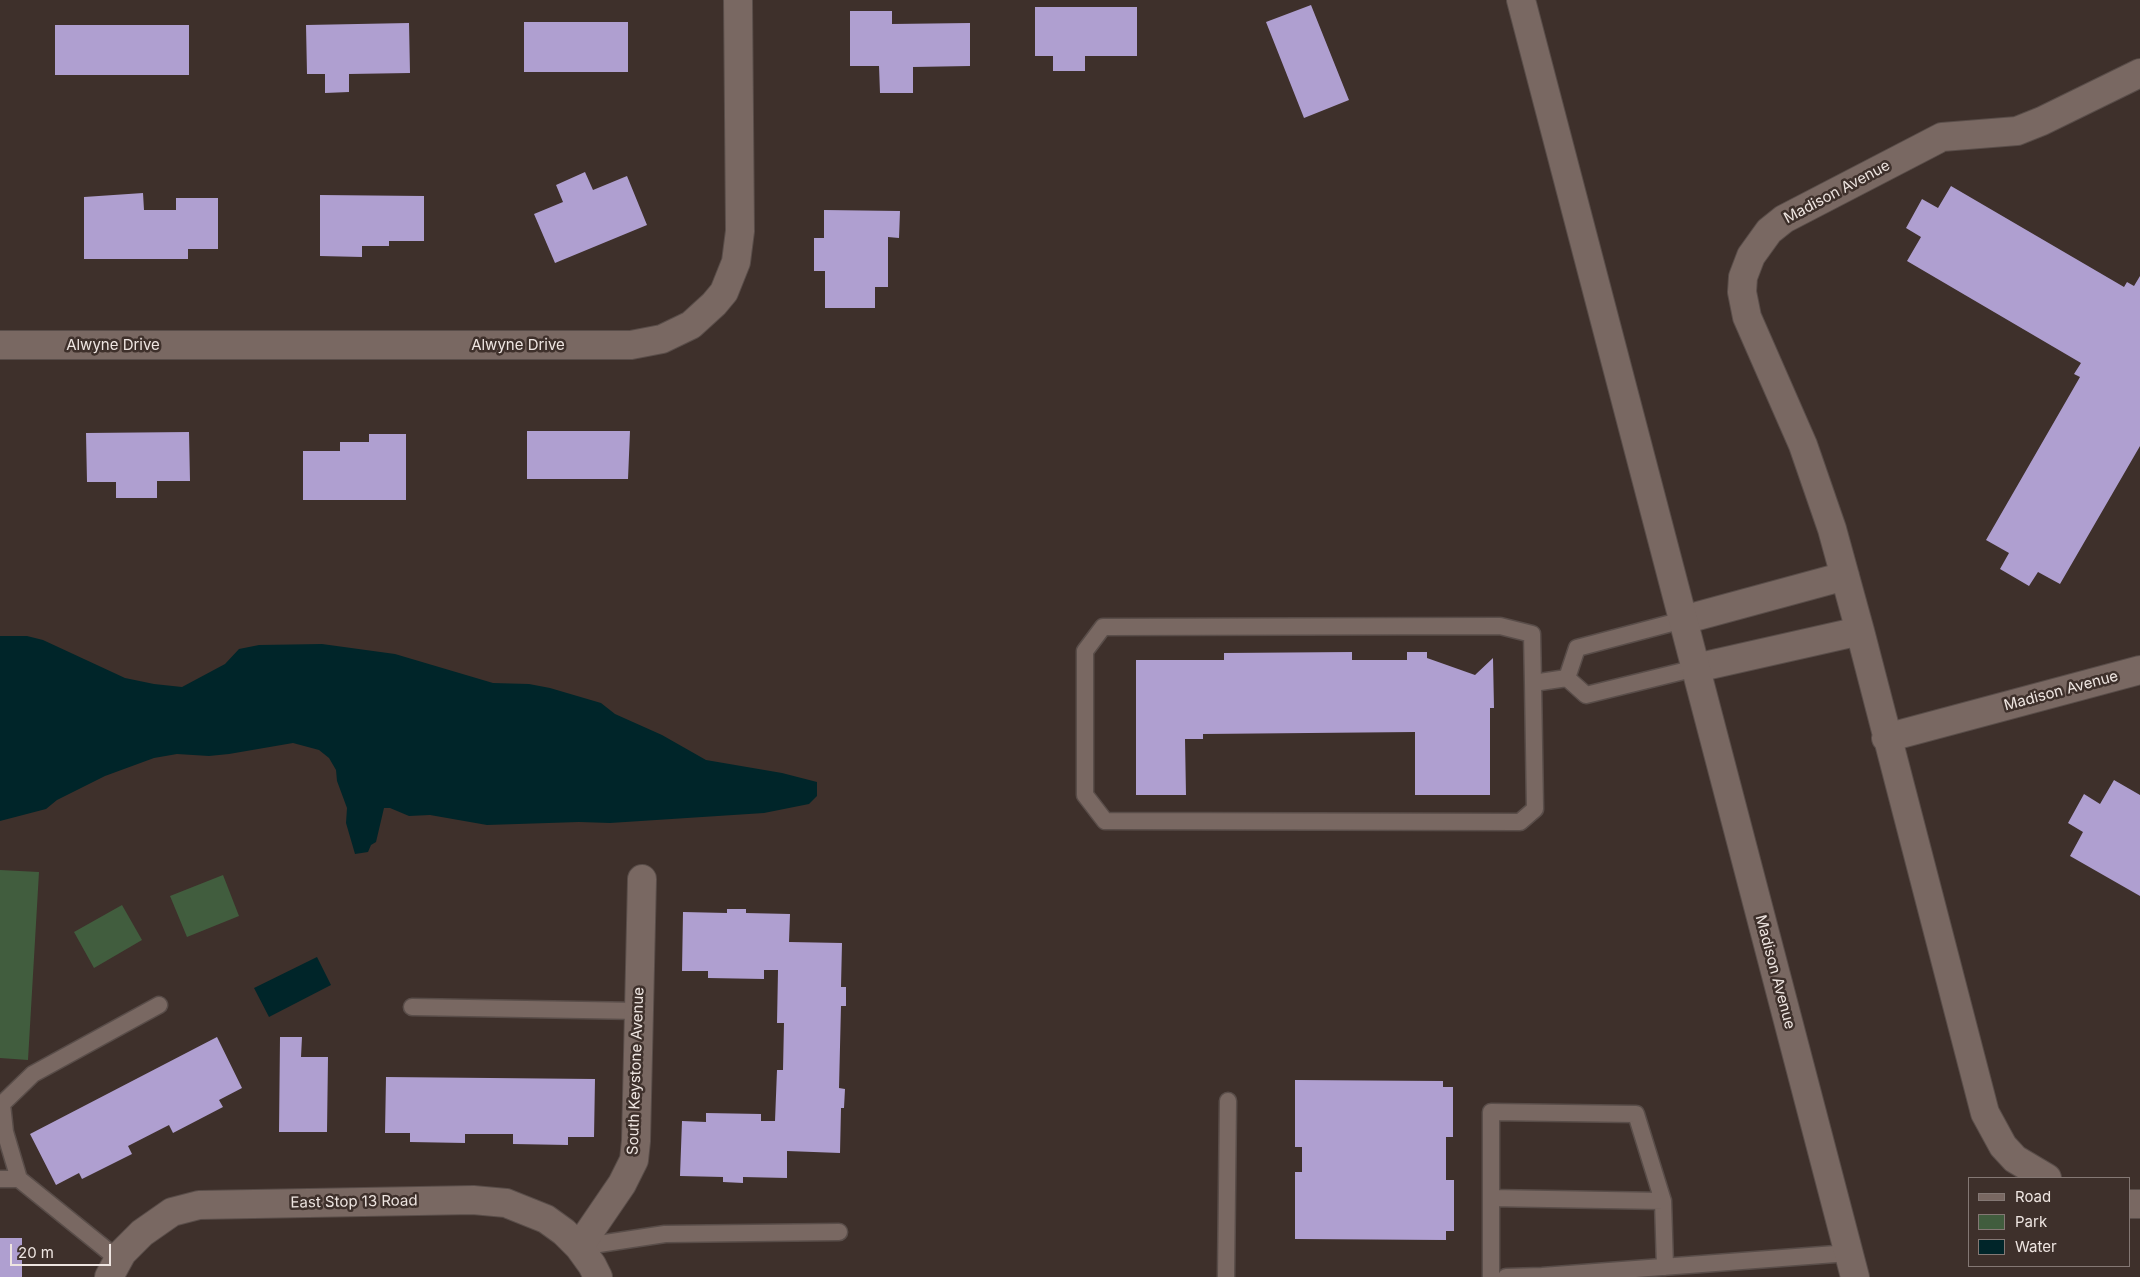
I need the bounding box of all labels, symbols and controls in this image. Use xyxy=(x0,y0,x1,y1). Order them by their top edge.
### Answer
street label: Madison Avenue xyxy=(1781,156,1893,228)
street label: Alwyne Drive xyxy=(66,336,160,354)
street label: Alwyne Drive xyxy=(471,336,565,354)
street label: Madison Avenue xyxy=(2002,667,2120,715)
street label: Madison Avenue xyxy=(1751,913,1799,1031)
street label: South Keystone Avenue xyxy=(624,987,648,1155)
legend xyxy=(1968,1177,2130,1267)
text: Road xyxy=(2015,1187,2051,1206)
street label: East Stop 13 Road xyxy=(290,1192,418,1212)
text: Park xyxy=(2015,1212,2047,1231)
scale bar xyxy=(12,1234,114,1266)
text: Water xyxy=(2015,1237,2057,1256)
text: 20 m xyxy=(18,1243,54,1262)

